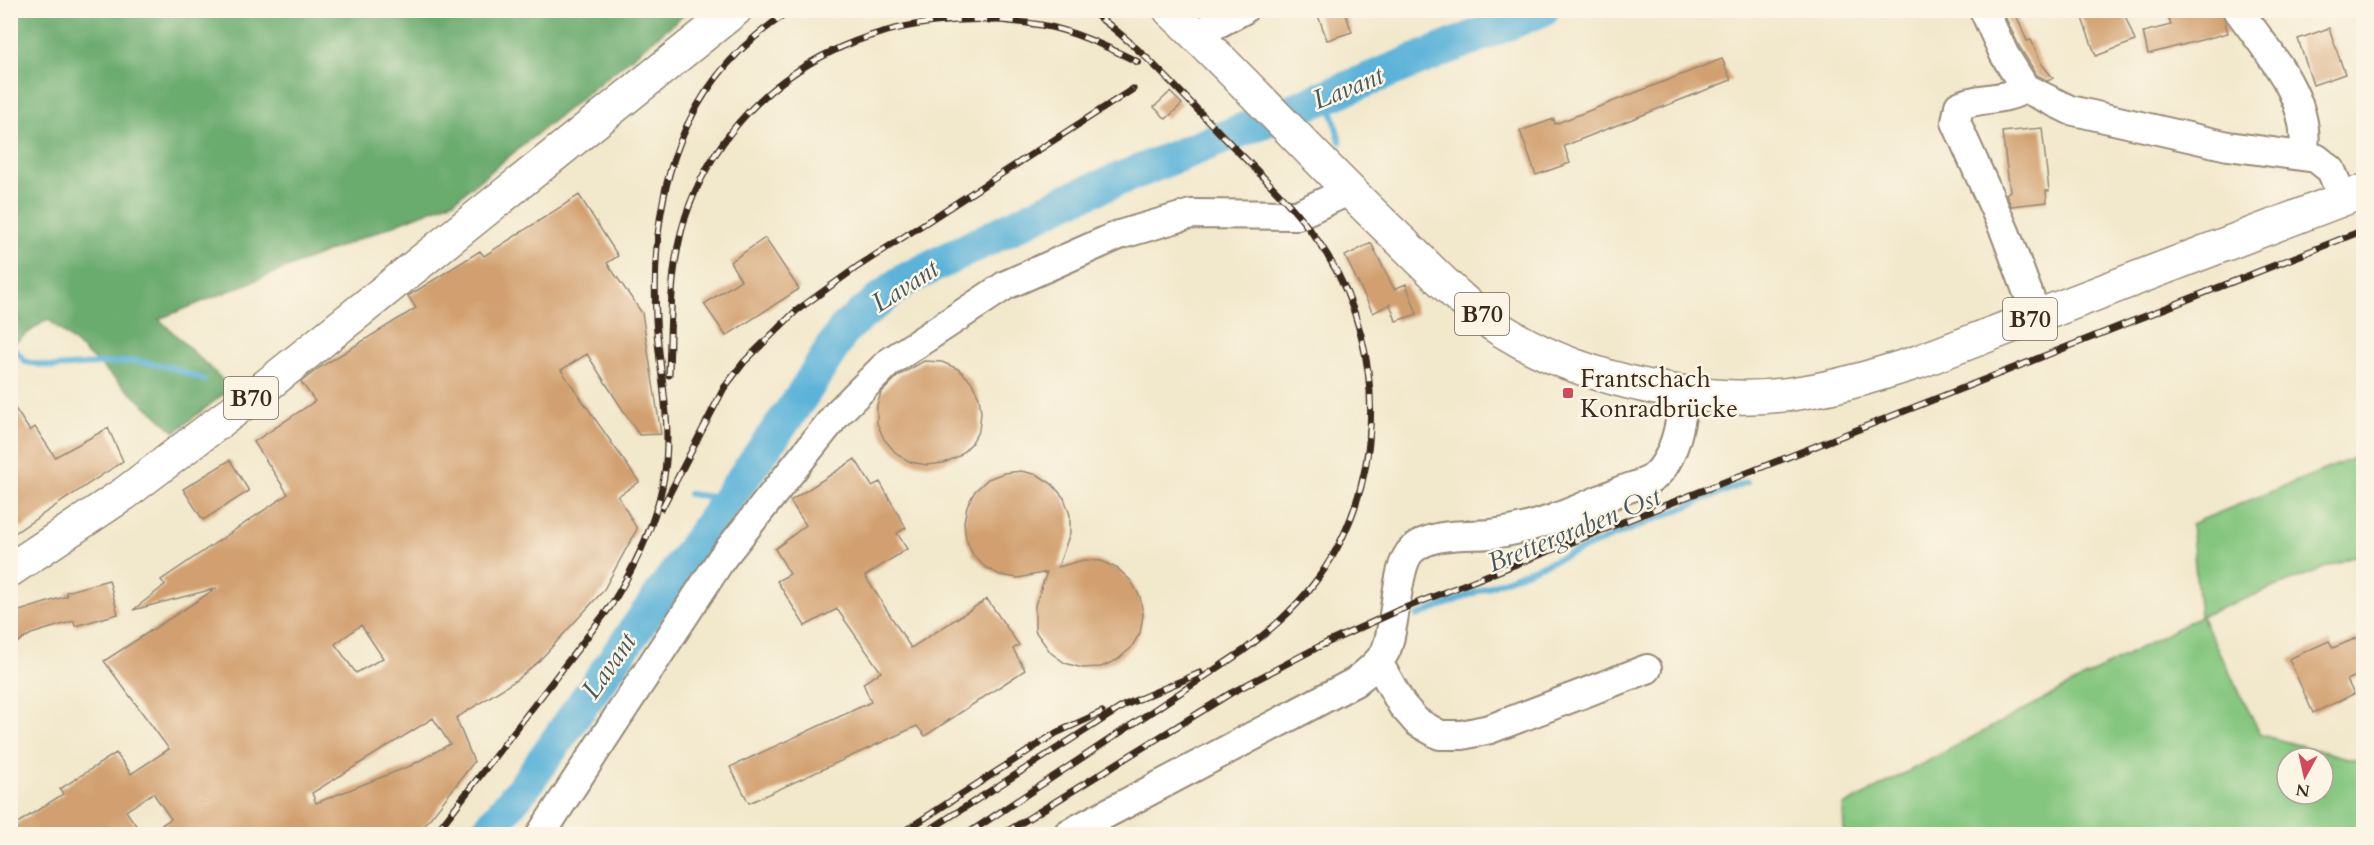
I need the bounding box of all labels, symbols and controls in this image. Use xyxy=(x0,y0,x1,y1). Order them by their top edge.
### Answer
water label: Lavant xyxy=(1307,57,1390,119)
water label: Lavant xyxy=(864,250,947,321)
road number: B70 xyxy=(1455,293,1509,335)
road number: B70 xyxy=(2003,298,2057,340)
place label: Frantschach Konradbrücke xyxy=(1580,361,1738,426)
road number: B70 xyxy=(224,377,278,419)
marker: Frantschach Konradbrücke xyxy=(1561,386,1575,400)
water label: Brettergraben Ost xyxy=(1482,478,1667,582)
water label: Lavant xyxy=(573,624,646,706)
north arrow xyxy=(2275,746,2335,806)
text: N xyxy=(2295,778,2311,802)

